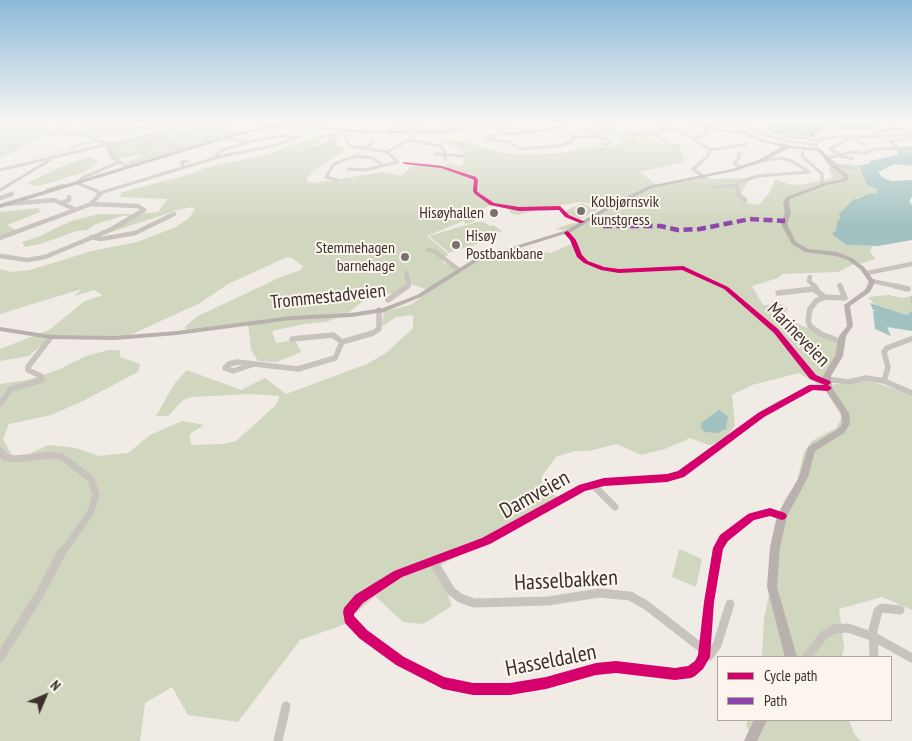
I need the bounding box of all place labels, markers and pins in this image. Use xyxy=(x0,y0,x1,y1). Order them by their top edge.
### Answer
place label: Kolbjørnsvik kunstgress xyxy=(591,192,659,230)
place label: Hisøyhallen xyxy=(419,203,484,223)
marker: Kolbjørnsvik kunstgress xyxy=(575,205,587,217)
marker: Hisøyhallen xyxy=(488,207,500,219)
place label: Hisøy Postbankbane xyxy=(466,226,543,264)
place label: Stemmehagen barnehage xyxy=(316,238,395,276)
marker: Hisøy Postbankbane xyxy=(450,239,462,251)
marker: Stemmehagen barnehage xyxy=(399,251,411,263)

